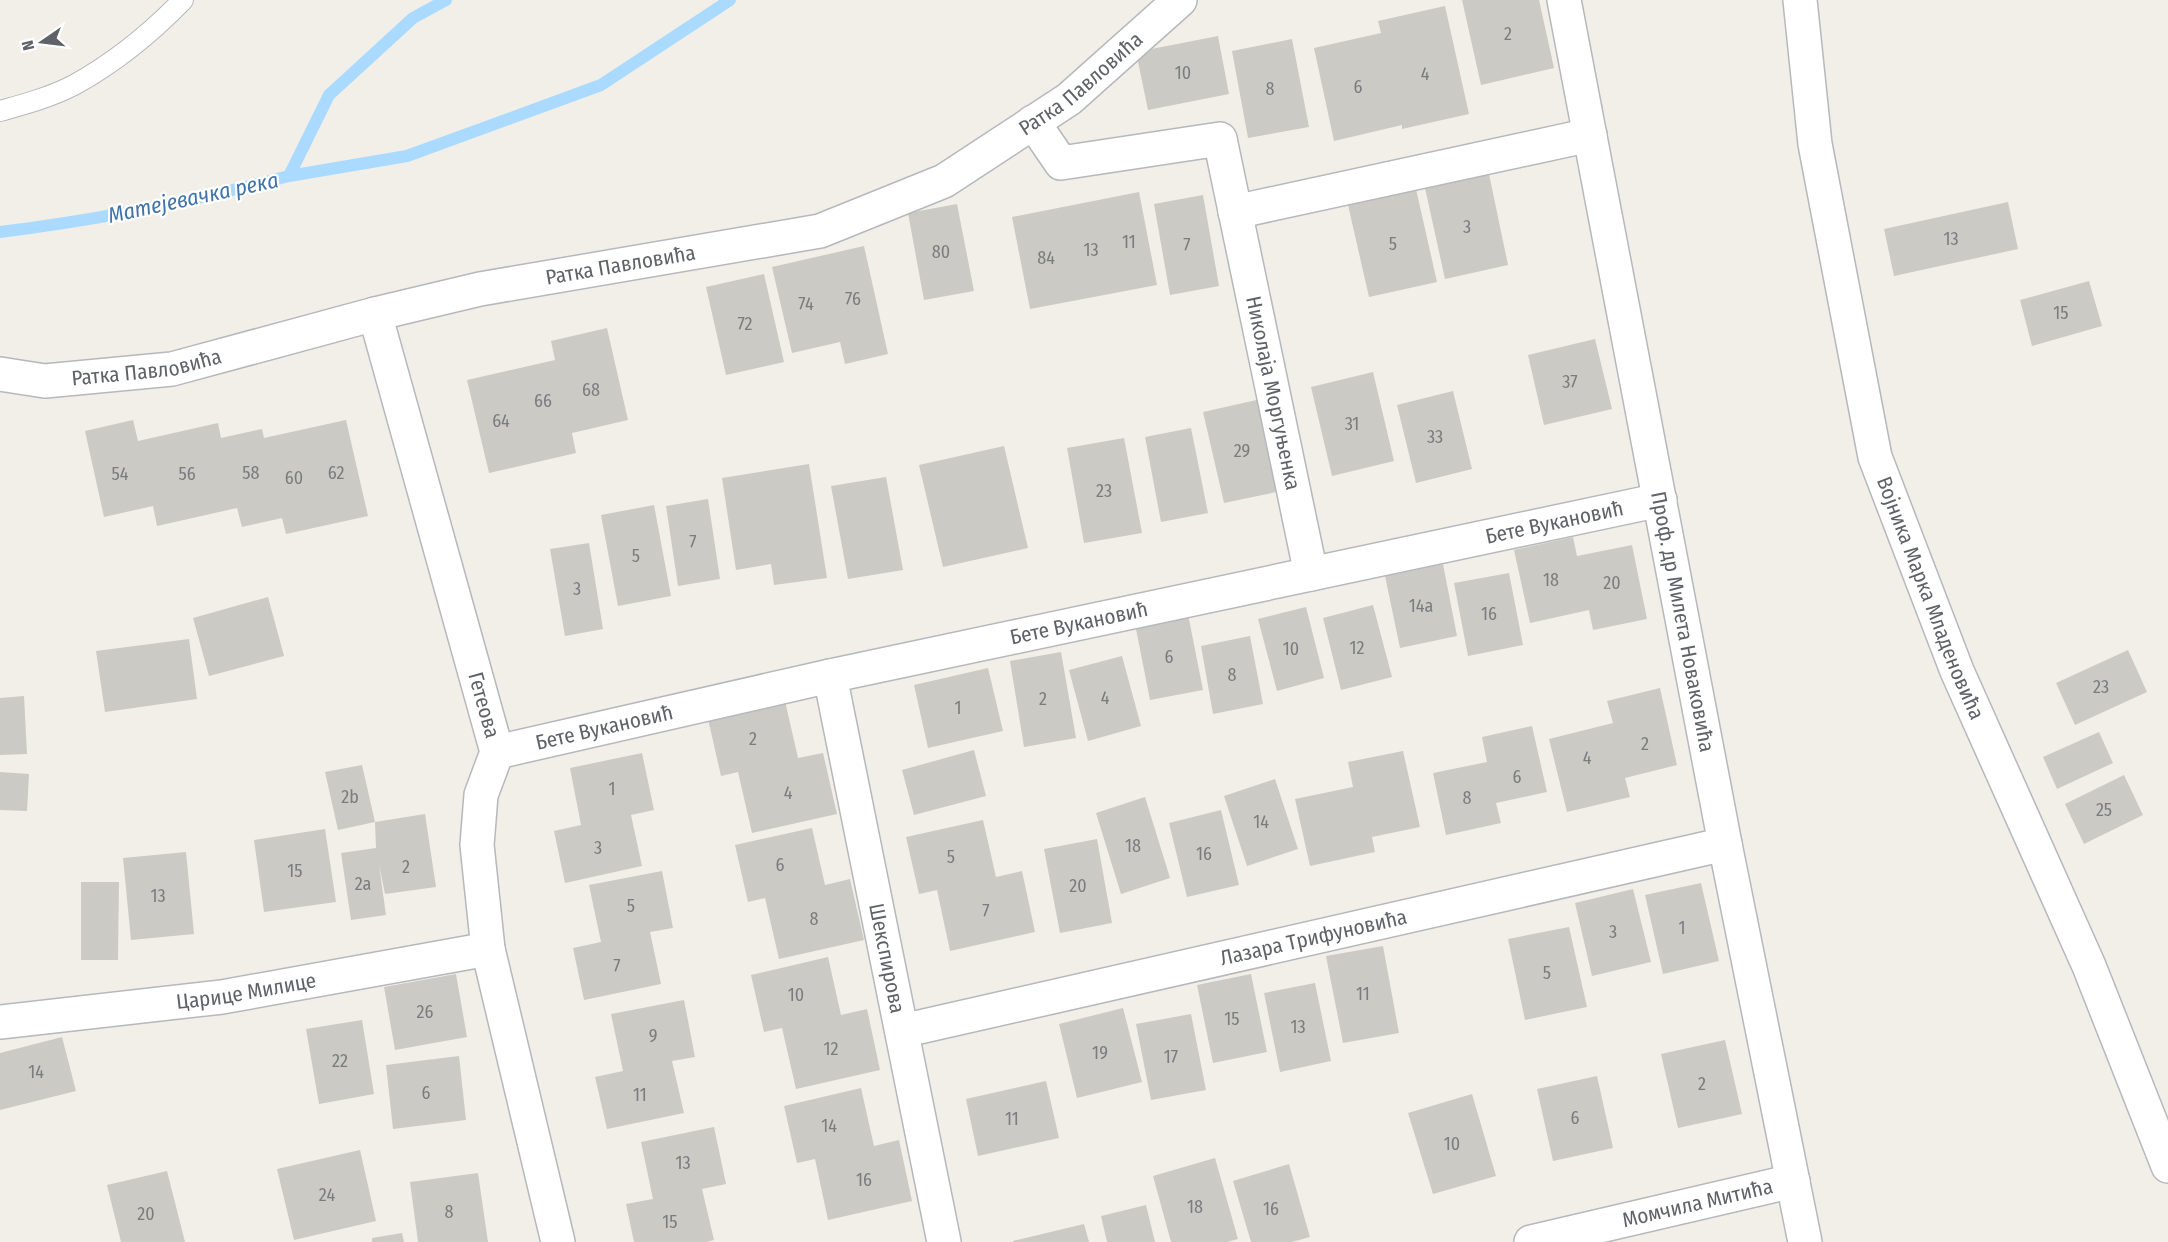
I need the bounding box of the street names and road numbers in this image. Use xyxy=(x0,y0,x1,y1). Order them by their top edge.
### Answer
street label: Ратка Павловића xyxy=(1014,26,1148,141)
street label: Ратка Павловића xyxy=(544,239,698,291)
street label: Николаја Моргуњенка xyxy=(1240,294,1306,492)
street label: Ратка Павловића xyxy=(70,343,224,391)
street label: Војника Марка Младеновића xyxy=(1871,473,1990,724)
street label: Проф. др Милета Новаковића xyxy=(1645,489,1720,754)
street label: Бете Вукановић xyxy=(1483,495,1626,550)
street label: Бете Вукановић xyxy=(1008,596,1150,650)
street label: Гетеова xyxy=(462,669,506,741)
street label: Бете Вукановић xyxy=(533,699,676,756)
street label: Шекспирова xyxy=(863,901,911,1016)
street label: Лазара Трифуновића xyxy=(1218,904,1409,971)
street label: Царице Милице xyxy=(175,967,318,1015)
street label: Момчила Митића xyxy=(1620,1173,1775,1233)

